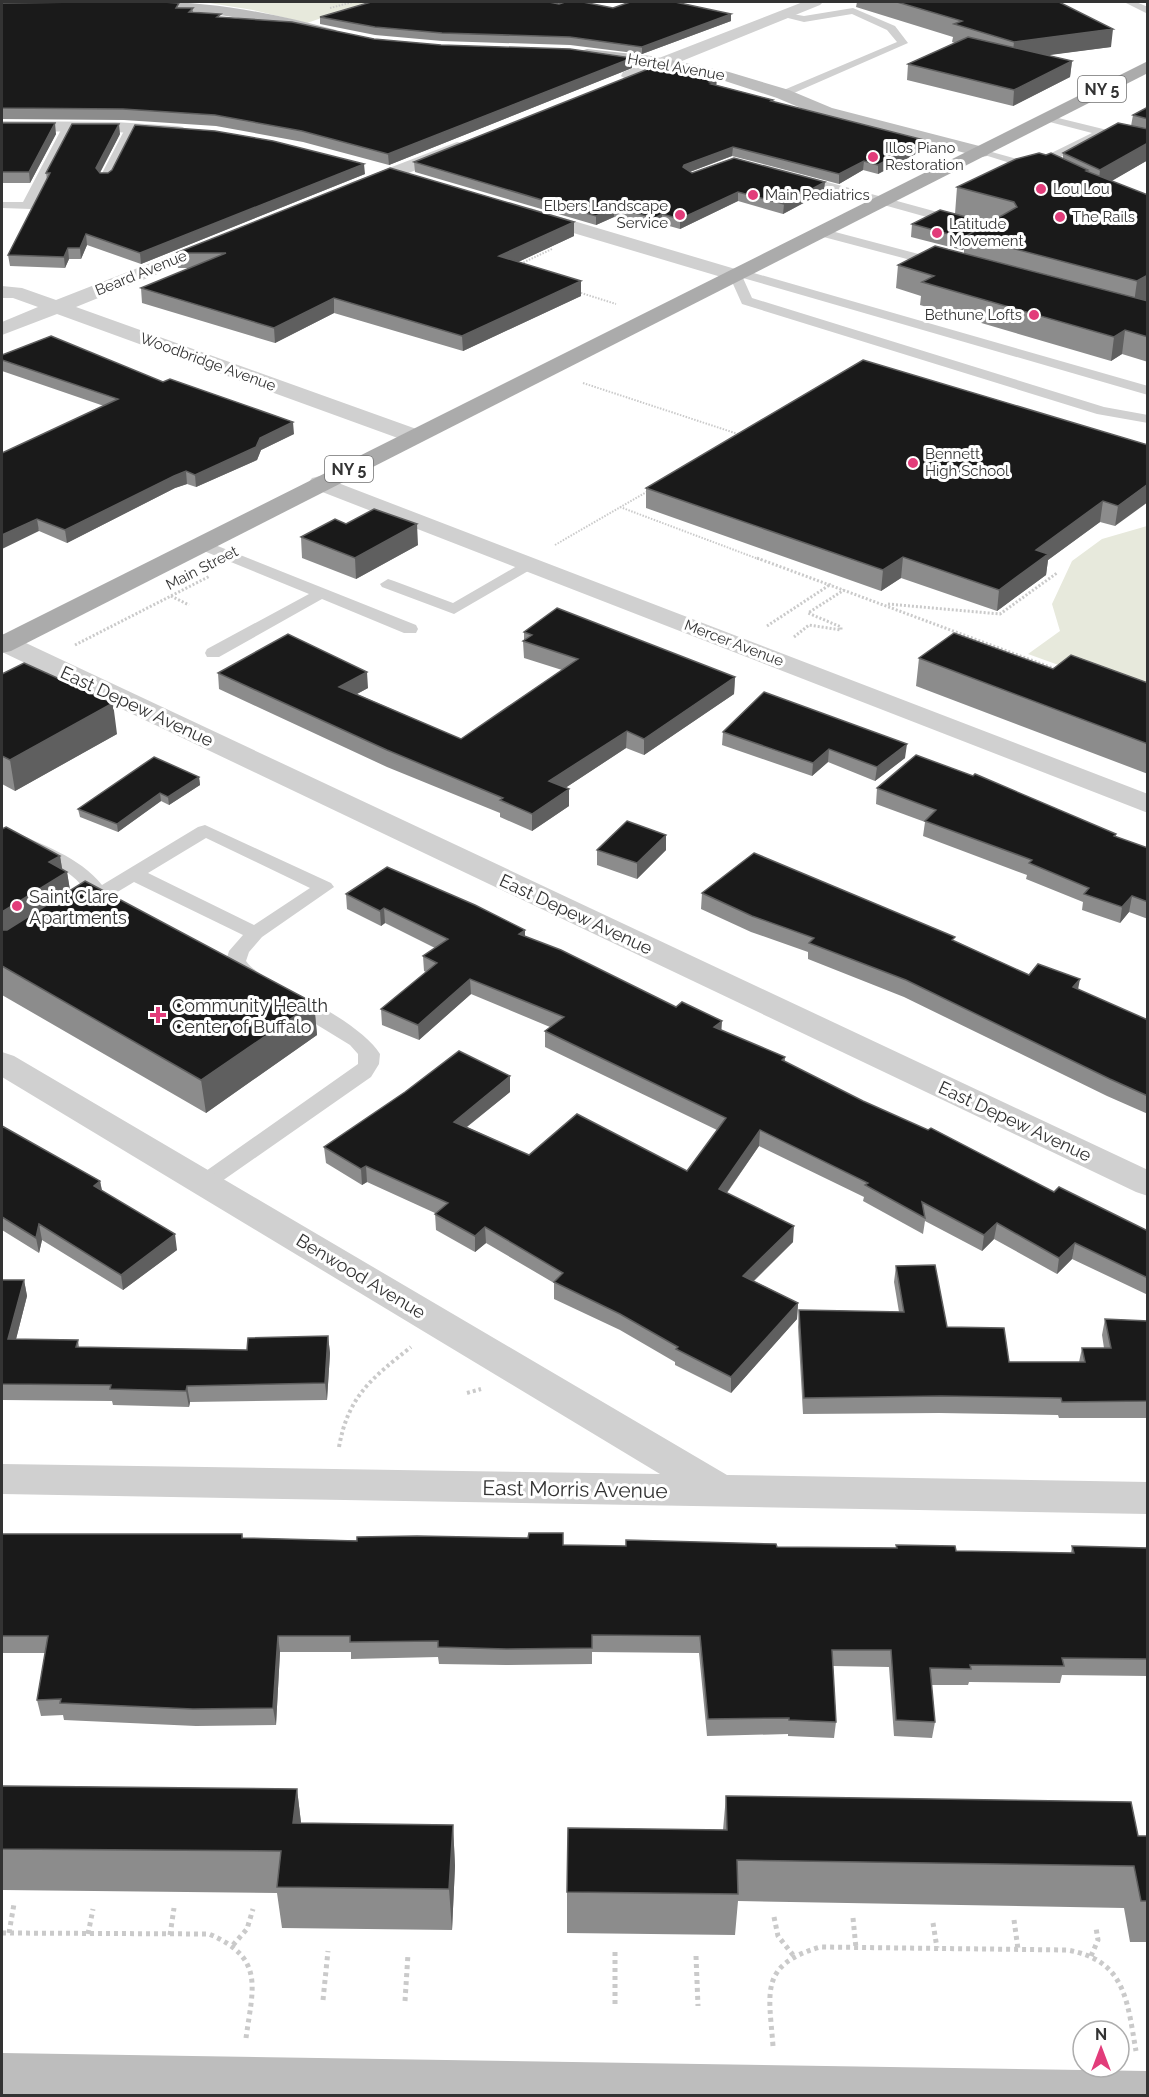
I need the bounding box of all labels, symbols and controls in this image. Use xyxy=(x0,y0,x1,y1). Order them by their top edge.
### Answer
street label: Hertel Avenue xyxy=(626,50,726,84)
road number: NY 5 xyxy=(1078,76,1126,102)
place label: Illos Piano Restoration xyxy=(885,139,964,174)
marker: Illos Piano Restoration xyxy=(866,150,880,164)
place label: Lou Lou xyxy=(1053,180,1110,198)
marker: Lou Lou xyxy=(1034,182,1048,196)
place label: Main Pediatrics xyxy=(765,186,870,204)
marker: Main Pediatrics xyxy=(746,188,760,202)
place label: Elbers Landscape Service xyxy=(544,197,668,232)
marker: Elbers Landscape Service xyxy=(673,208,687,222)
place label: The Rails xyxy=(1072,208,1135,226)
marker: The Rails xyxy=(1053,210,1067,224)
place label: Latitude Movement xyxy=(949,215,1024,250)
marker: Latitude Movement xyxy=(930,226,944,240)
street label: Beard Avenue xyxy=(92,246,190,300)
place label: Bethune Lofts xyxy=(925,306,1022,324)
marker: Bethune Lofts xyxy=(1027,308,1041,322)
street label: Woodbridge Avenue xyxy=(138,329,278,395)
place label: Bennett High School xyxy=(925,445,1010,480)
road number: NY 5 xyxy=(325,456,373,482)
marker: Bennett High School xyxy=(906,456,920,470)
street label: Main Street xyxy=(163,542,241,594)
street label: Mercer Avenue xyxy=(682,616,786,670)
street label: East Depew Avenue xyxy=(57,661,217,751)
street label: East Depew Avenue xyxy=(496,869,656,959)
place label: Saint Clare Apartments xyxy=(29,886,127,928)
marker: Saint Clare Apartments xyxy=(10,899,24,913)
place label: Community Health Center of Buffalo xyxy=(172,995,328,1037)
marker: Community Health Center of Buffalo xyxy=(149,1006,167,1024)
street label: East Depew Avenue xyxy=(935,1076,1095,1166)
street label: Benwood Avenue xyxy=(293,1229,430,1323)
street label: East Morris Avenue xyxy=(482,1475,668,1503)
north arrow xyxy=(1071,2019,1131,2079)
text: N xyxy=(1095,2025,1107,2044)

